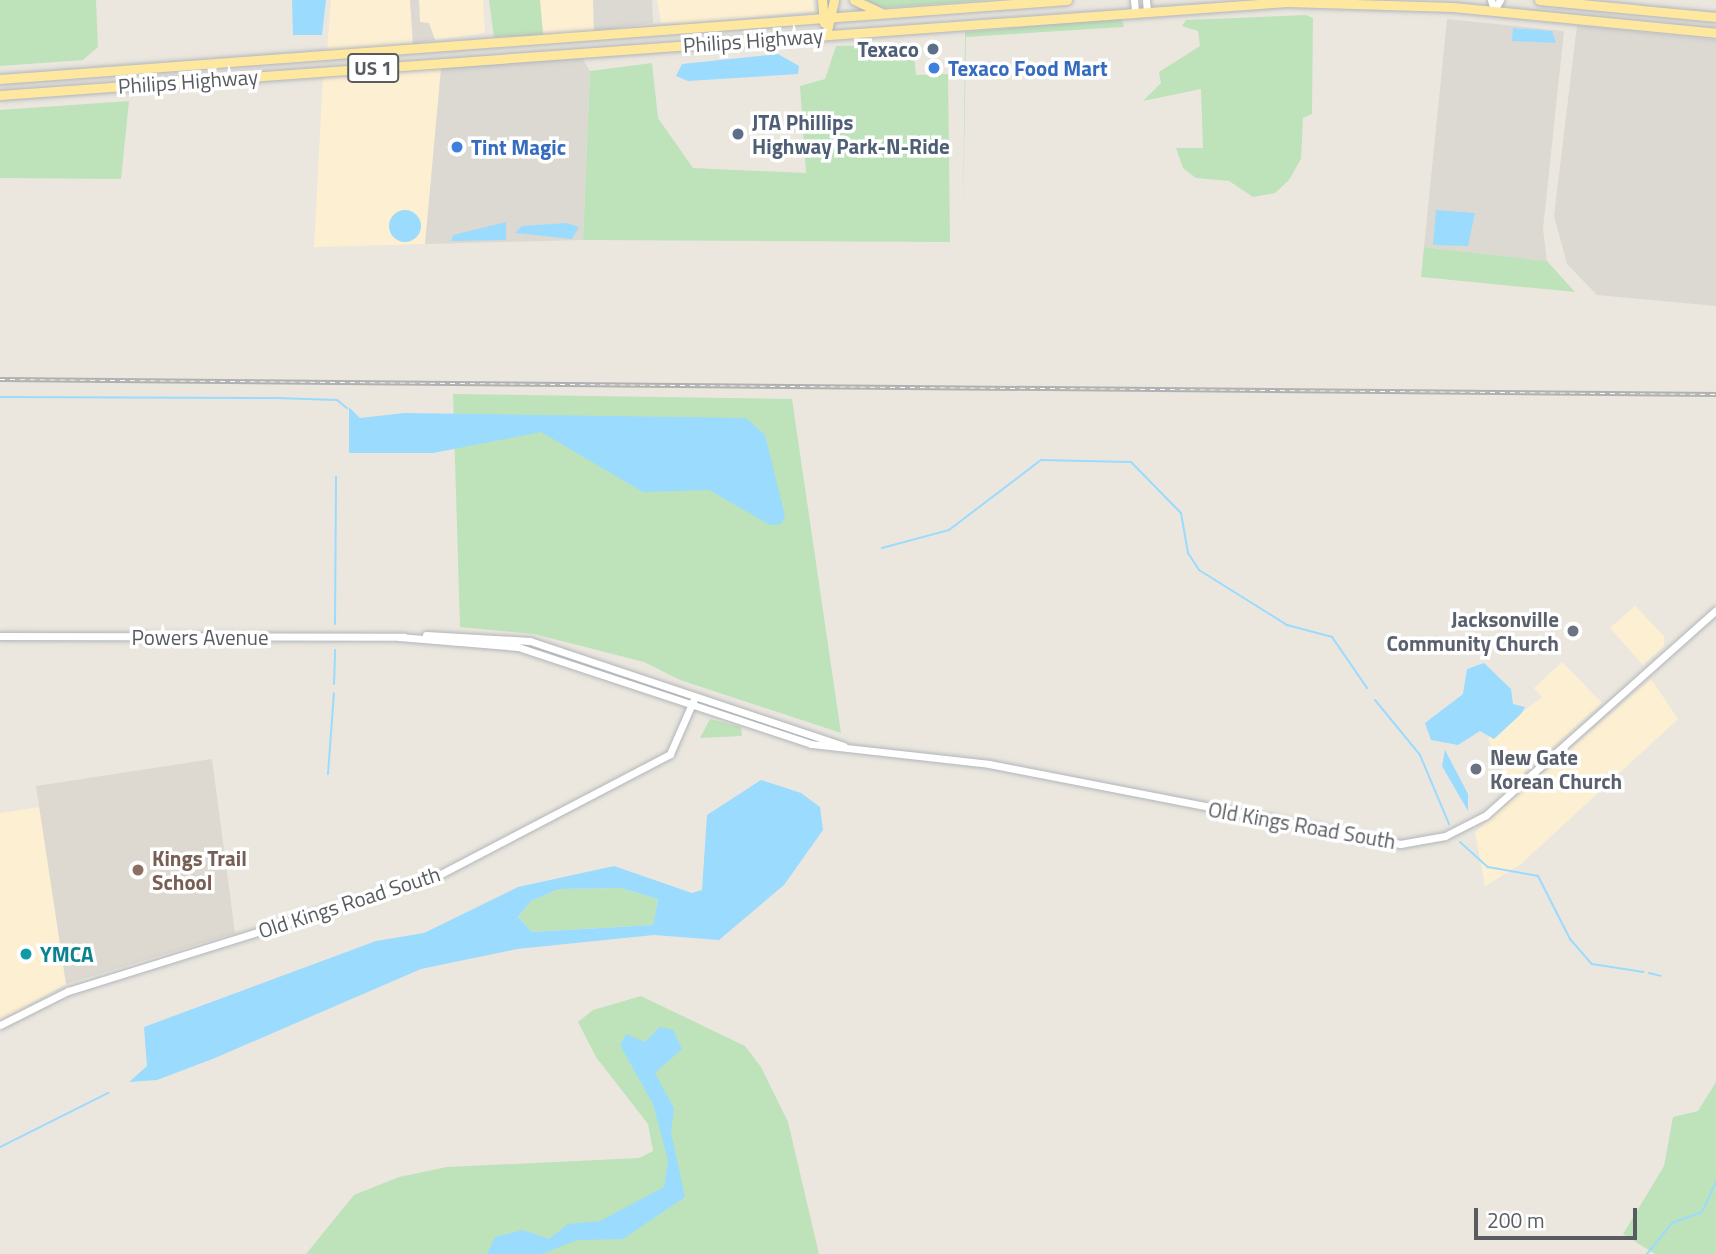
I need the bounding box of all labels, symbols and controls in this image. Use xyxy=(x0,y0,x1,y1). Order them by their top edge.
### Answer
street label: Philips Highway xyxy=(682,23,824,57)
place label: Texaco xyxy=(858,36,919,62)
marker: Texaco xyxy=(925,41,941,57)
road number: US 1 xyxy=(347,52,399,83)
place label: Texaco Food Mart xyxy=(948,55,1108,81)
marker: Texaco Food Mart xyxy=(926,60,942,76)
street label: Philips Highway xyxy=(117,64,259,98)
place label: JTA Phillips Highway Park-N-Ride xyxy=(752,109,950,159)
marker: JTA Phillips Highway Park-N-Ride xyxy=(730,126,746,142)
place label: Tint Magic xyxy=(471,134,566,160)
marker: Tint Magic xyxy=(449,139,465,155)
place label: Jacksonville Community Church xyxy=(1387,606,1559,656)
marker: Jacksonville Community Church xyxy=(1565,623,1581,639)
street label: Powers Avenue xyxy=(131,624,269,650)
place label: New Gate Korean Church xyxy=(1490,744,1622,794)
marker: New Gate Korean Church xyxy=(1468,761,1484,777)
street label: Old Kings Road South xyxy=(1206,796,1398,854)
place label: Kings Trail School xyxy=(152,845,247,895)
street label: Old Kings Road South xyxy=(255,861,443,943)
marker: Kings Trail School xyxy=(130,862,146,878)
place label: YMCA xyxy=(40,941,94,967)
marker: YMCA xyxy=(18,946,34,962)
scale bar xyxy=(1478,1194,1641,1238)
text: 200 m xyxy=(1487,1204,1544,1236)

